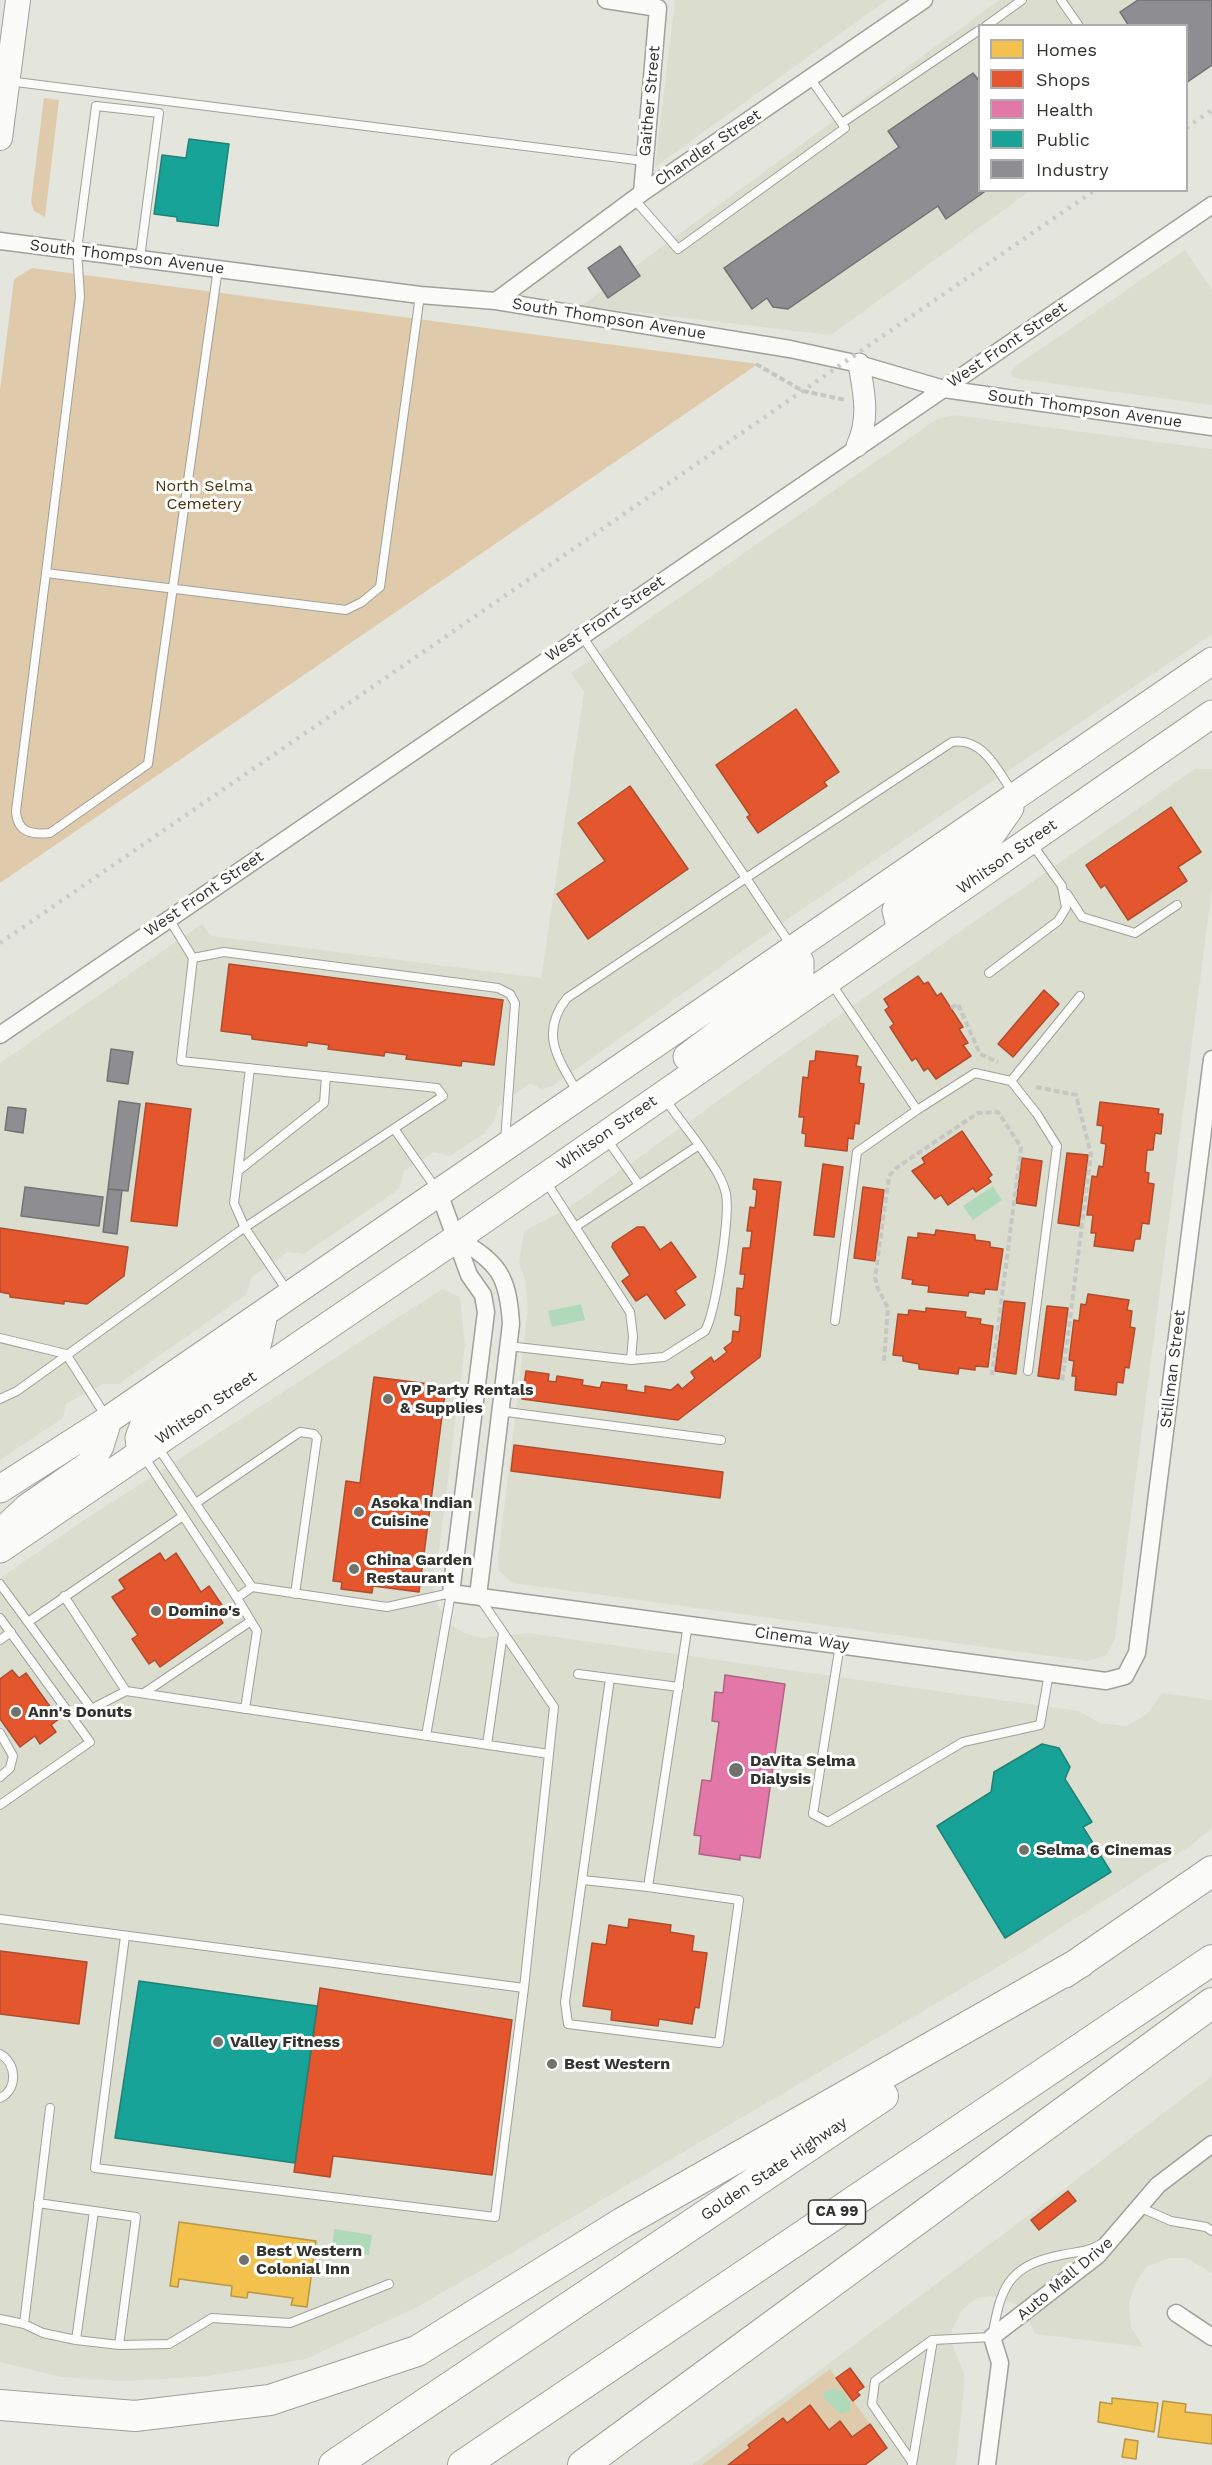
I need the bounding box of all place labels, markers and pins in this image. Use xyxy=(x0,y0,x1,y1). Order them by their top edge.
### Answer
place label: VP Party Rentals & Supplies xyxy=(400,1380,534,1418)
marker: VP Party Rentals & Supplies xyxy=(381,1392,395,1406)
place label: Asoka Indian Cuisine xyxy=(371,1493,472,1531)
marker: Asoka Indian Cuisine xyxy=(352,1505,366,1519)
place label: China Garden Restaurant xyxy=(366,1550,472,1588)
marker: China Garden Restaurant xyxy=(347,1562,361,1576)
place label: Domino's xyxy=(168,1601,240,1621)
marker: Domino's xyxy=(149,1604,163,1618)
place label: Ann's Donuts xyxy=(28,1702,132,1722)
marker: Ann's Donuts xyxy=(9,1705,23,1719)
place label: DaVita Selma Dialysis xyxy=(750,1751,855,1789)
marker: DaVita Selma Dialysis xyxy=(727,1761,745,1779)
place label: Selma 6 Cinemas xyxy=(1036,1840,1172,1860)
marker: Selma 6 Cinemas xyxy=(1017,1843,1031,1857)
place label: Valley Fitness xyxy=(230,2032,340,2052)
marker: Valley Fitness xyxy=(211,2035,225,2049)
place label: Best Western xyxy=(564,2054,670,2074)
marker: Best Western xyxy=(545,2057,559,2071)
place label: Best Western Colonial Inn xyxy=(256,2241,362,2279)
marker: Best Western Colonial Inn xyxy=(237,2253,251,2267)

